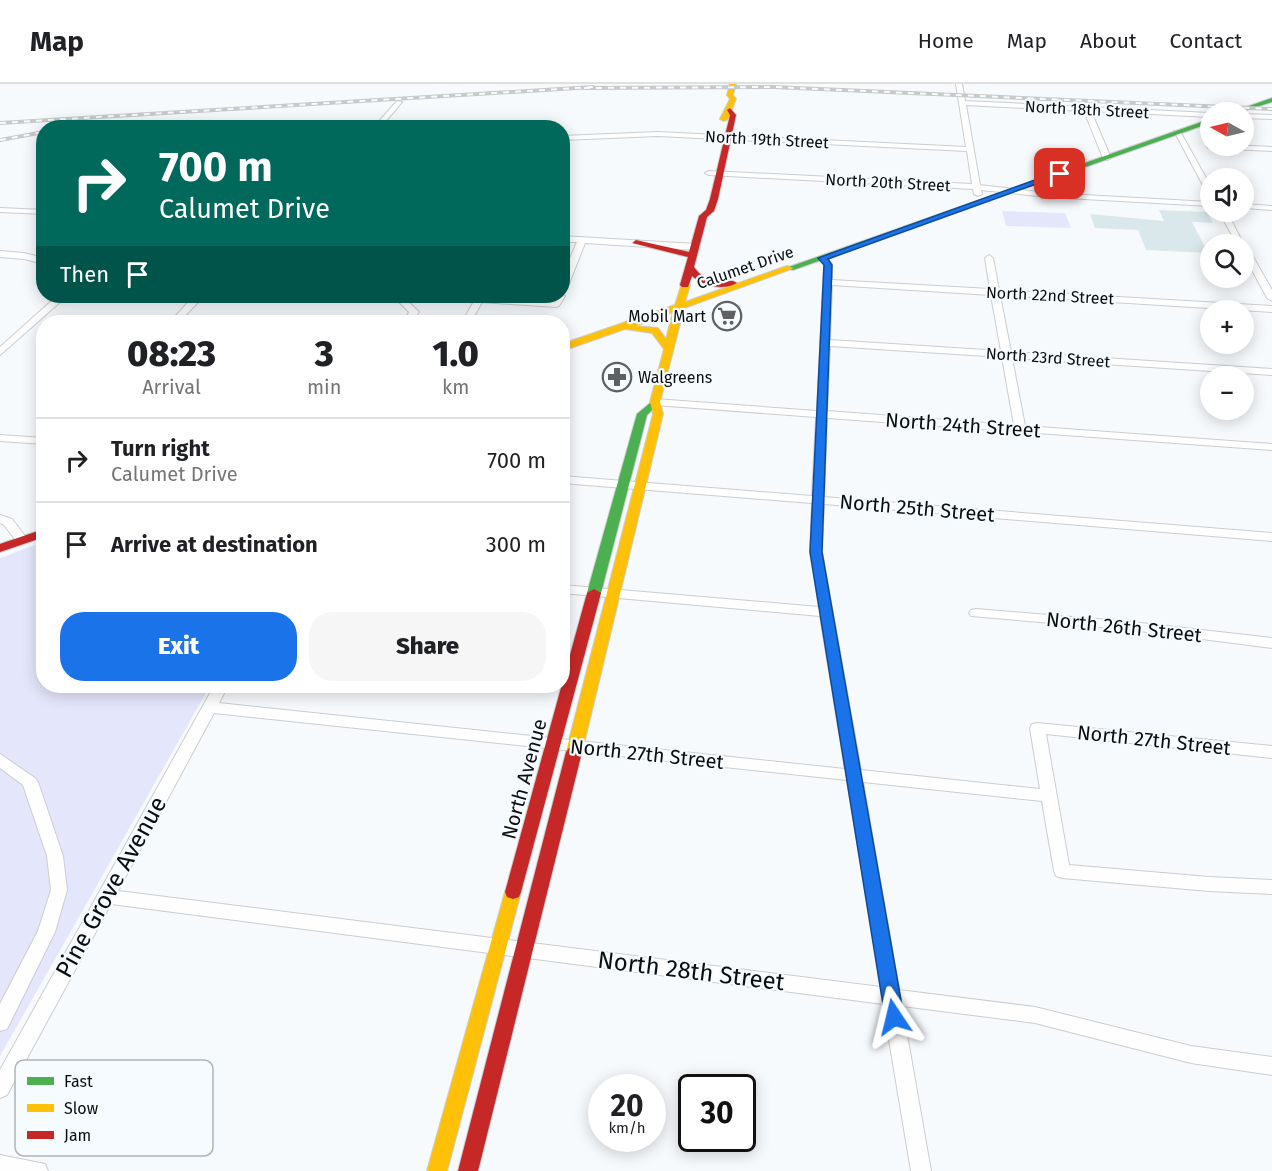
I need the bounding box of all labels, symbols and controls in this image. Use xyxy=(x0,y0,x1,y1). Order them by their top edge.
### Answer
text: Map xyxy=(30,25,84,58)
text: Home xyxy=(918,28,974,54)
text: Map xyxy=(1007,28,1047,54)
text: About xyxy=(1080,28,1137,54)
text: Contact xyxy=(1170,28,1242,54)
street label: North 18th Street xyxy=(1024,97,1150,122)
north arrow xyxy=(1200,102,1254,156)
map controls xyxy=(1200,102,1254,420)
street label: North 19th Street xyxy=(705,127,830,152)
text: 700 m xyxy=(159,142,273,192)
icon: right xyxy=(60,144,138,222)
pin xyxy=(1034,148,1085,199)
icon: arrive xyxy=(1043,157,1076,190)
button: sound xyxy=(1200,168,1254,222)
street label: North 20th Street xyxy=(825,170,951,195)
text: Calumet Drive xyxy=(159,193,330,225)
button: search xyxy=(1200,234,1254,288)
street label: Calumet Drive xyxy=(694,242,796,293)
icon: arrive xyxy=(121,258,154,291)
text: Then xyxy=(60,261,109,288)
street label: North 22nd Street xyxy=(985,283,1115,308)
supermarket icon: Mobil Mart xyxy=(711,300,743,332)
button: + xyxy=(1200,300,1254,354)
place label: Mobil Mart xyxy=(628,307,706,326)
text: 08:23 xyxy=(127,332,216,376)
text: 3 xyxy=(315,332,334,376)
text: 1.0 xyxy=(432,332,479,376)
street label: North 23rd Street xyxy=(985,344,1111,371)
pharmacy icon: Walgreens xyxy=(601,361,633,393)
button: − xyxy=(1200,366,1254,420)
place label: Walgreens xyxy=(638,368,712,387)
text: Arrival xyxy=(142,375,201,399)
text: min xyxy=(307,375,341,399)
text: km xyxy=(442,375,469,399)
street label: North 24th Street xyxy=(884,408,1042,442)
text: Turn right xyxy=(111,435,210,462)
icon: right xyxy=(60,444,93,477)
text: 700 m xyxy=(487,447,546,474)
text: Calumet Drive xyxy=(111,462,238,486)
street label: North 25th Street xyxy=(838,489,996,527)
icon: arrive xyxy=(60,528,93,561)
text: Arrive at destination xyxy=(111,531,318,558)
text: 300 m xyxy=(486,531,546,558)
street label: North 26th Street xyxy=(1045,607,1204,647)
button: Exit xyxy=(60,612,297,681)
button: Share xyxy=(309,612,546,681)
street label: North Avenue xyxy=(496,716,552,842)
street label: North 27th Street xyxy=(1076,720,1233,760)
street label: North 27th Street xyxy=(569,734,726,774)
street label: Pine Grove Avenue xyxy=(50,792,172,982)
street label: North 28th Street xyxy=(596,946,786,996)
position arrow xyxy=(862,985,926,1049)
legend xyxy=(15,1060,213,1156)
text: Fast xyxy=(64,1072,93,1091)
speed limit sign: 30 xyxy=(678,1074,756,1152)
text: 20 xyxy=(610,1088,644,1124)
text: Slow xyxy=(64,1099,99,1118)
text: km/h xyxy=(608,1119,646,1137)
text: Jam xyxy=(64,1126,91,1145)

